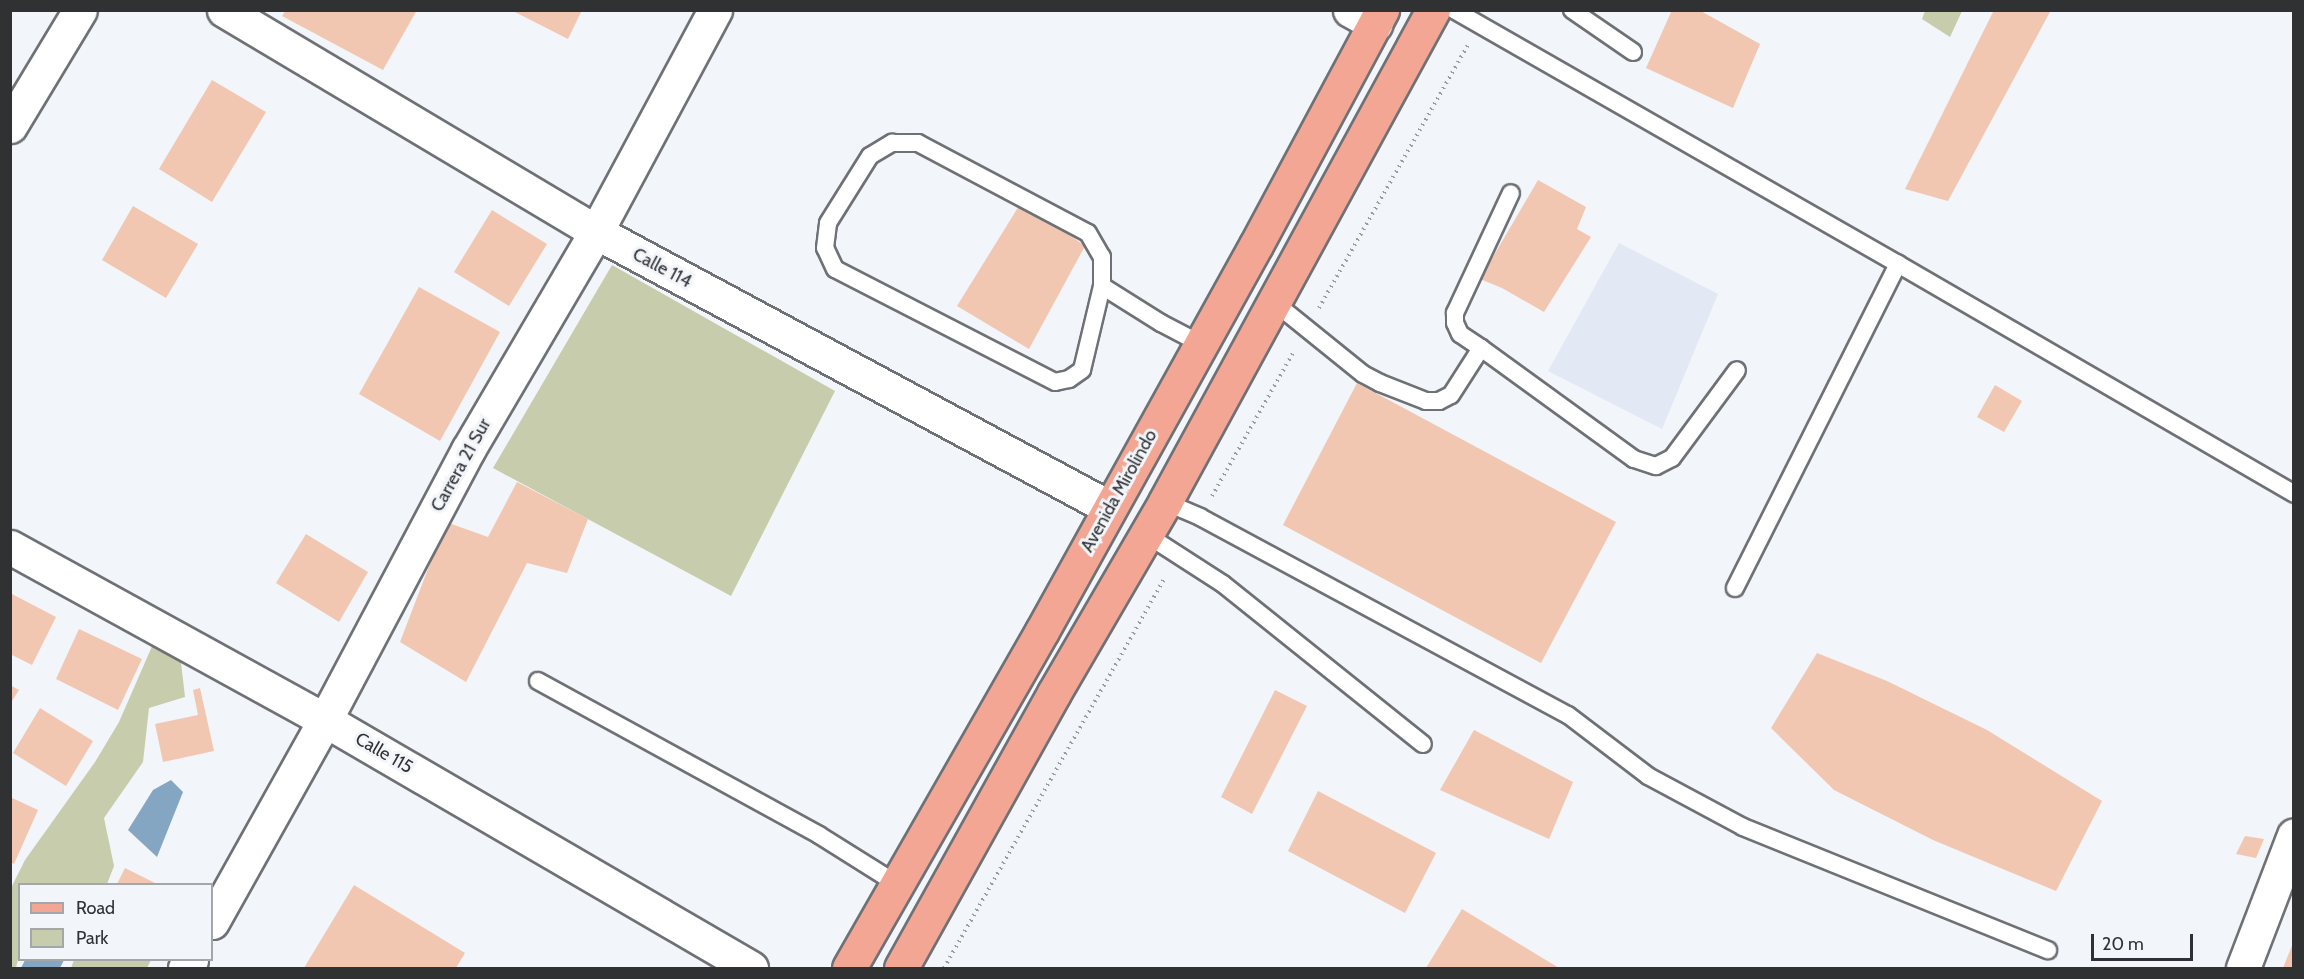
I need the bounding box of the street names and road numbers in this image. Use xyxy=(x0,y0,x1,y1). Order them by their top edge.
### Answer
street label: Calle 114 xyxy=(629,244,695,292)
street label: Carrera 21 Sur xyxy=(427,415,495,515)
street label: Avenida Mirolindo xyxy=(1076,426,1162,556)
street label: Calle 115 xyxy=(351,728,417,778)

